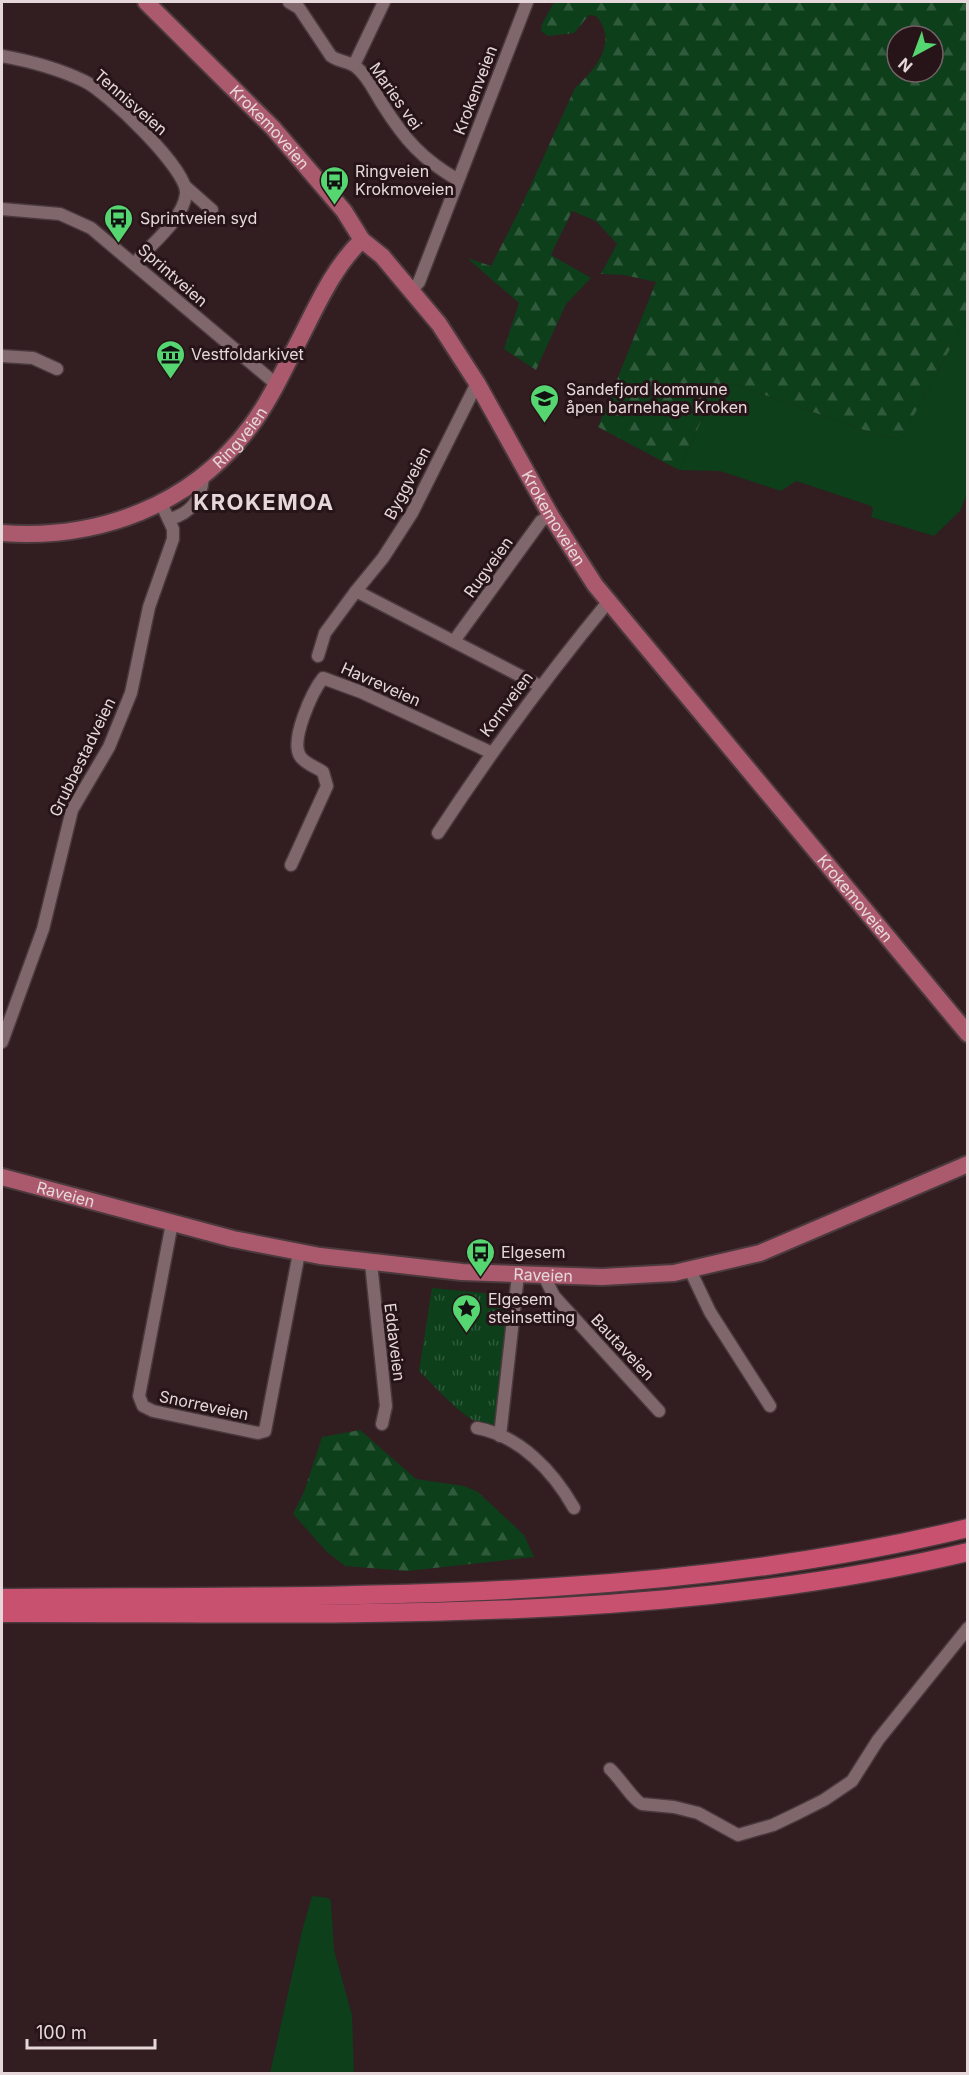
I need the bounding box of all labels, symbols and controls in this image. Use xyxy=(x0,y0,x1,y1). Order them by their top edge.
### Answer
north arrow xyxy=(885,24,945,84)
street label: Krokenveien xyxy=(449,43,501,137)
text: N xyxy=(894,54,916,77)
street label: Maries vei xyxy=(366,58,426,134)
street label: Tennisveien xyxy=(90,65,172,139)
street label: Krokemoveien xyxy=(226,81,314,173)
place label: Ringveien Krokmoveien xyxy=(355,161,454,199)
bus stop icon: Ringveien Krokmoveien xyxy=(318,164,350,206)
bus stop icon: Sprintveien syd xyxy=(103,202,135,244)
place label: Sprintveien syd xyxy=(140,208,257,228)
street label: Sprintveien xyxy=(134,239,212,311)
museum icon: Vestfoldarkivet xyxy=(154,338,186,380)
place label: Vestfoldarkivet xyxy=(191,344,304,364)
place label: Sandefjord kommune åpen barnehage Kroken xyxy=(566,379,747,417)
school or university icon: Sandefjord kommune åpen barnehage Kroken xyxy=(529,382,561,424)
street label: Ringveien xyxy=(208,403,271,472)
street label: Byggveien xyxy=(380,443,434,523)
street label: Krokemoveien xyxy=(518,467,590,569)
district label: KROKEMOA xyxy=(193,489,335,515)
street label: Rugveien xyxy=(459,533,517,601)
street label: Havreveien xyxy=(338,658,424,710)
street label: Kornveien xyxy=(475,668,537,740)
street label: Grubbestadveien xyxy=(45,694,119,820)
street label: Krokemoveien xyxy=(813,850,897,946)
street label: Raveien xyxy=(34,1177,97,1211)
bus stop icon: Elgesem xyxy=(464,1236,496,1278)
place label: Elgesem xyxy=(501,1242,565,1262)
street label: Raveien xyxy=(513,1264,573,1286)
place label: Elgesem steinsetting xyxy=(488,1289,575,1327)
place icon: Elgesem steinsetting xyxy=(451,1292,483,1334)
street label: Eddaveien xyxy=(380,1302,410,1382)
street label: Bautaveien xyxy=(587,1310,659,1384)
street label: Snorreveien xyxy=(157,1386,251,1424)
scale bar xyxy=(27,2012,154,2050)
text: 100 m xyxy=(36,2022,87,2043)

